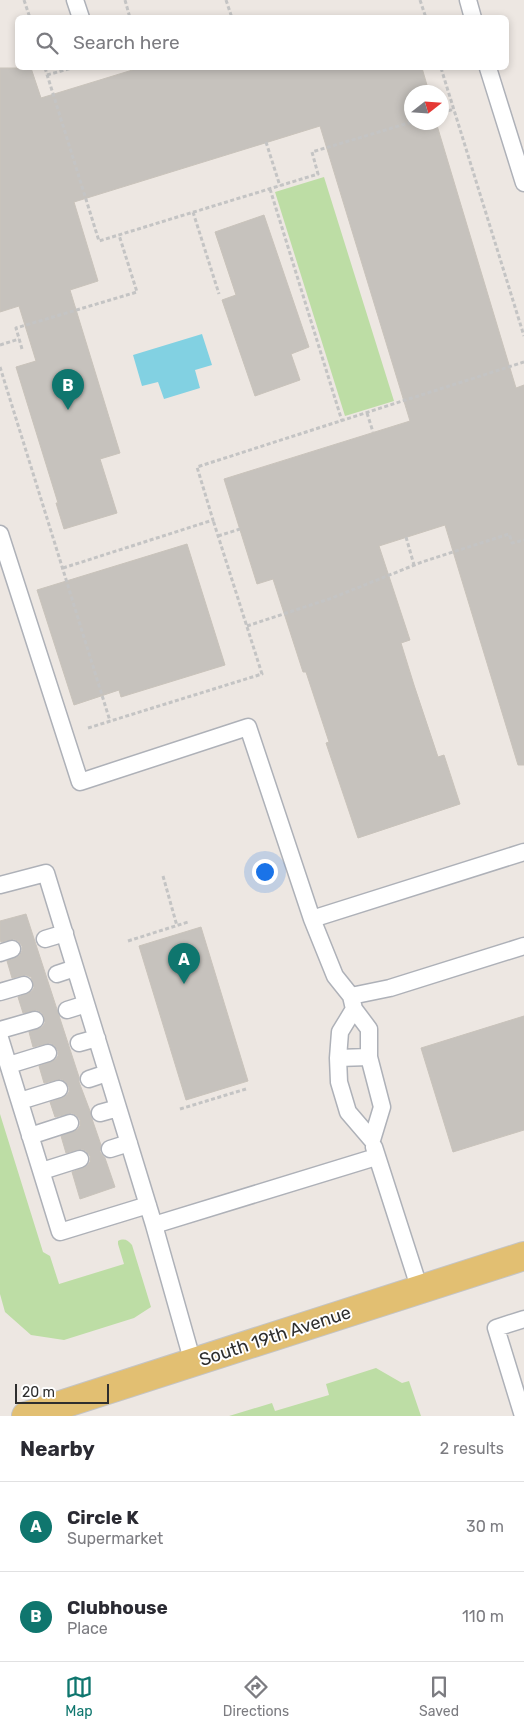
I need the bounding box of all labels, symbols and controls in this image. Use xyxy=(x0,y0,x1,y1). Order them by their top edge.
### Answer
search box xyxy=(15,15,509,70)
icon: search xyxy=(33,29,61,57)
text: Search here xyxy=(73,31,180,54)
north arrow xyxy=(404,85,449,130)
pin: B xyxy=(52,369,84,410)
your location xyxy=(252,859,278,885)
pin: A xyxy=(168,943,200,984)
street label: South 19th Avenue xyxy=(196,1301,354,1371)
scale bar xyxy=(15,1381,109,1404)
text: 20 m xyxy=(22,1384,55,1401)
text: Nearby xyxy=(20,1436,95,1461)
text: 2 results xyxy=(440,1439,504,1458)
text: Circle K xyxy=(67,1506,139,1529)
text: A xyxy=(30,1517,42,1536)
text: 30 m xyxy=(466,1517,504,1536)
text: Supermarket xyxy=(67,1529,163,1548)
text: Clubhouse xyxy=(67,1596,168,1619)
text: B xyxy=(30,1607,42,1626)
text: 110 m xyxy=(462,1607,504,1626)
text: Place xyxy=(67,1619,108,1638)
tab: Map xyxy=(65,1673,93,1720)
tab: Directions xyxy=(223,1673,289,1720)
tab: Saved xyxy=(419,1673,459,1720)

